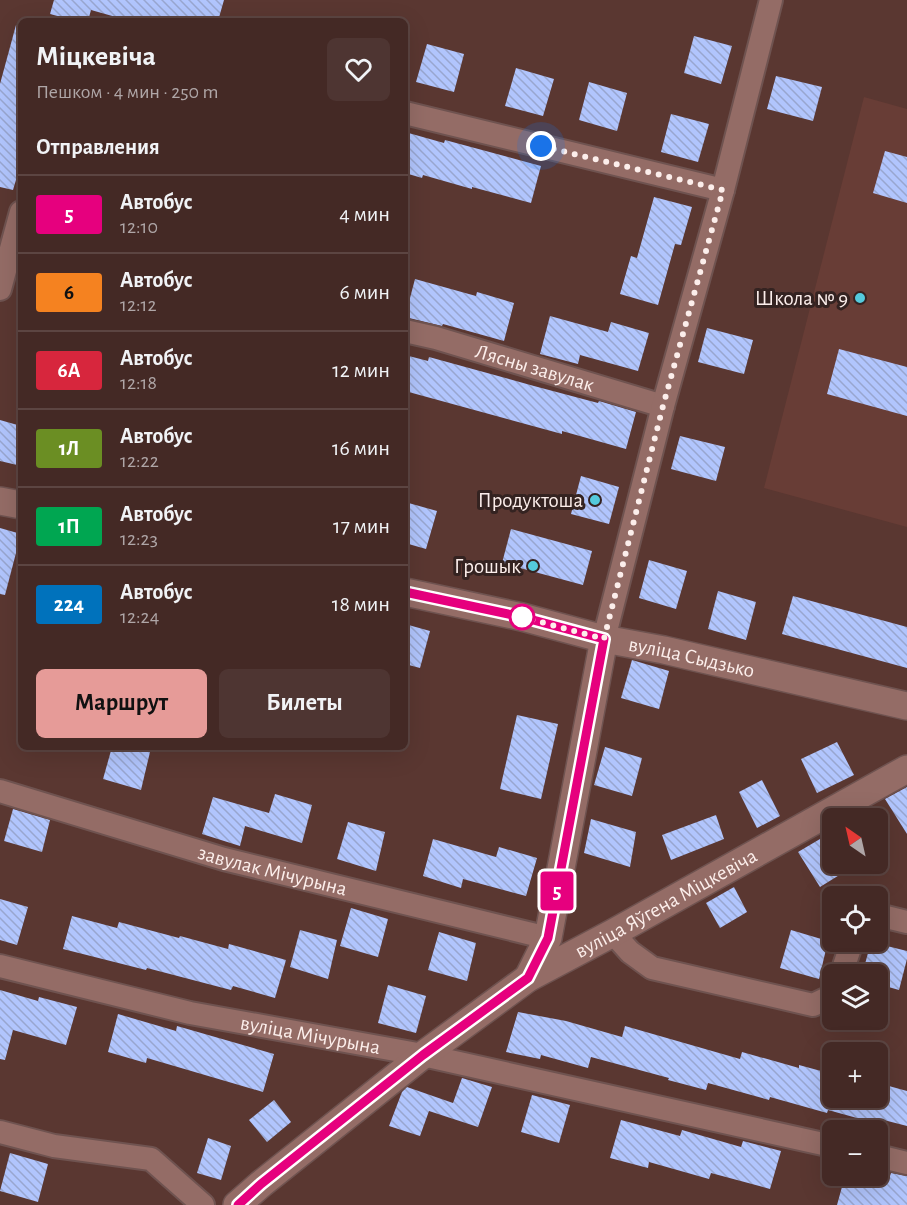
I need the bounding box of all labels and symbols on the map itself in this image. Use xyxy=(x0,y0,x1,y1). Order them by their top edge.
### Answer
your location xyxy=(526,131,556,161)
place label: Школа № 9 xyxy=(755,288,848,309)
marker: Школа № 9 xyxy=(853,291,867,305)
street label: Лясны завулак xyxy=(473,340,597,395)
place label: Продуктоша xyxy=(478,490,583,511)
marker: Продуктоша xyxy=(588,493,602,507)
place label: Грошык xyxy=(454,556,521,577)
marker: Грошык xyxy=(526,559,540,573)
unlabelled marker xyxy=(509,604,535,630)
street label: вуліца Сыдзько xyxy=(627,633,757,681)
north arrow xyxy=(822,808,888,874)
street label: завулак Мічурына xyxy=(196,841,350,899)
street label: вуліца Яўгена Міцкевіча xyxy=(571,844,761,962)
line badge: 5 xyxy=(538,872,576,910)
street label: вуліца Мічурына xyxy=(239,1012,382,1058)

